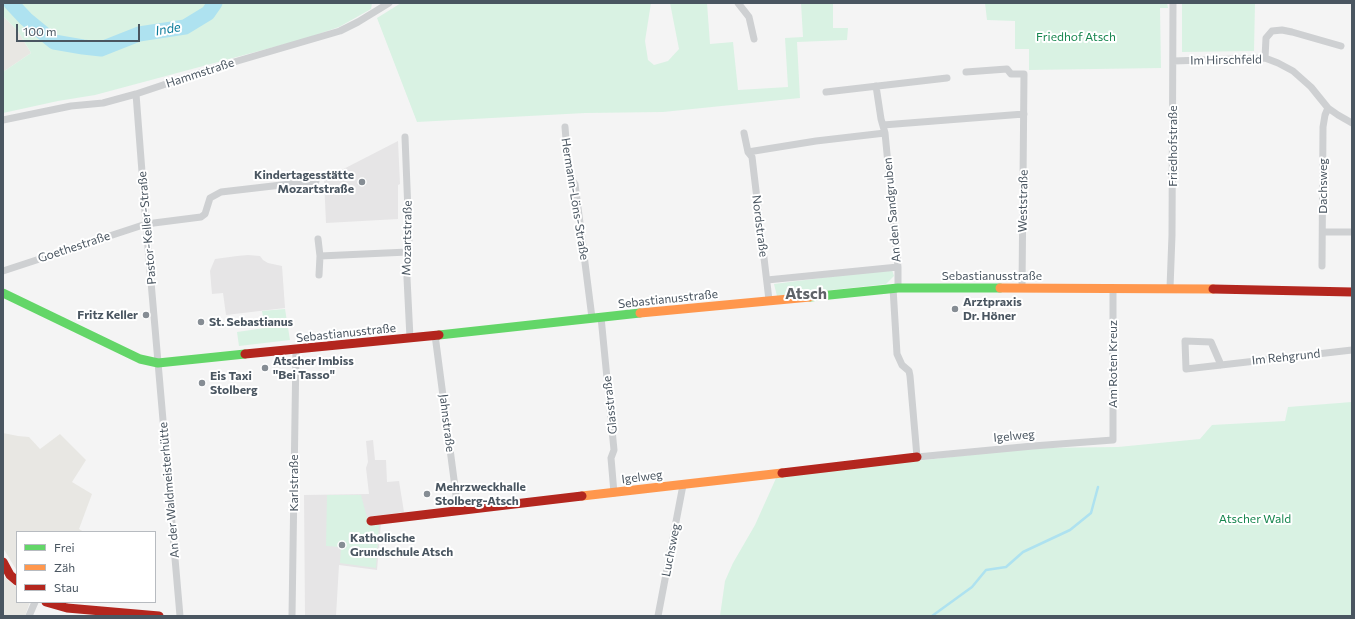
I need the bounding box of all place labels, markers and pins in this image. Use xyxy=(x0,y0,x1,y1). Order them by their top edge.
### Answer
place label: Kindertagesstätte Mozartstraße xyxy=(254,168,354,196)
marker: Kindertagesstätte Mozartstraße xyxy=(357,177,367,187)
place label: Arztpraxis Dr. Höner xyxy=(963,295,1022,323)
marker: Arztpraxis Dr. Höner xyxy=(950,304,960,314)
place label: Fritz Keller xyxy=(77,308,138,322)
marker: Fritz Keller xyxy=(141,310,151,320)
place label: St. Sebastianus xyxy=(209,315,293,329)
marker: St. Sebastianus xyxy=(196,317,206,327)
place label: Atscher Imbiss "Bei Tasso" xyxy=(273,354,354,382)
marker: Atscher Imbiss "Bei Tasso" xyxy=(260,363,270,373)
place label: Eis Taxi Stolberg xyxy=(210,369,258,397)
marker: Eis Taxi Stolberg xyxy=(197,378,207,388)
place label: Mehrzweckhalle Stolberg-Atsch xyxy=(435,480,526,508)
marker: Mehrzweckhalle Stolberg-Atsch xyxy=(422,489,432,499)
place label: Katholische Grundschule Atsch xyxy=(350,531,453,559)
marker: Katholische Grundschule Atsch xyxy=(337,540,347,550)

